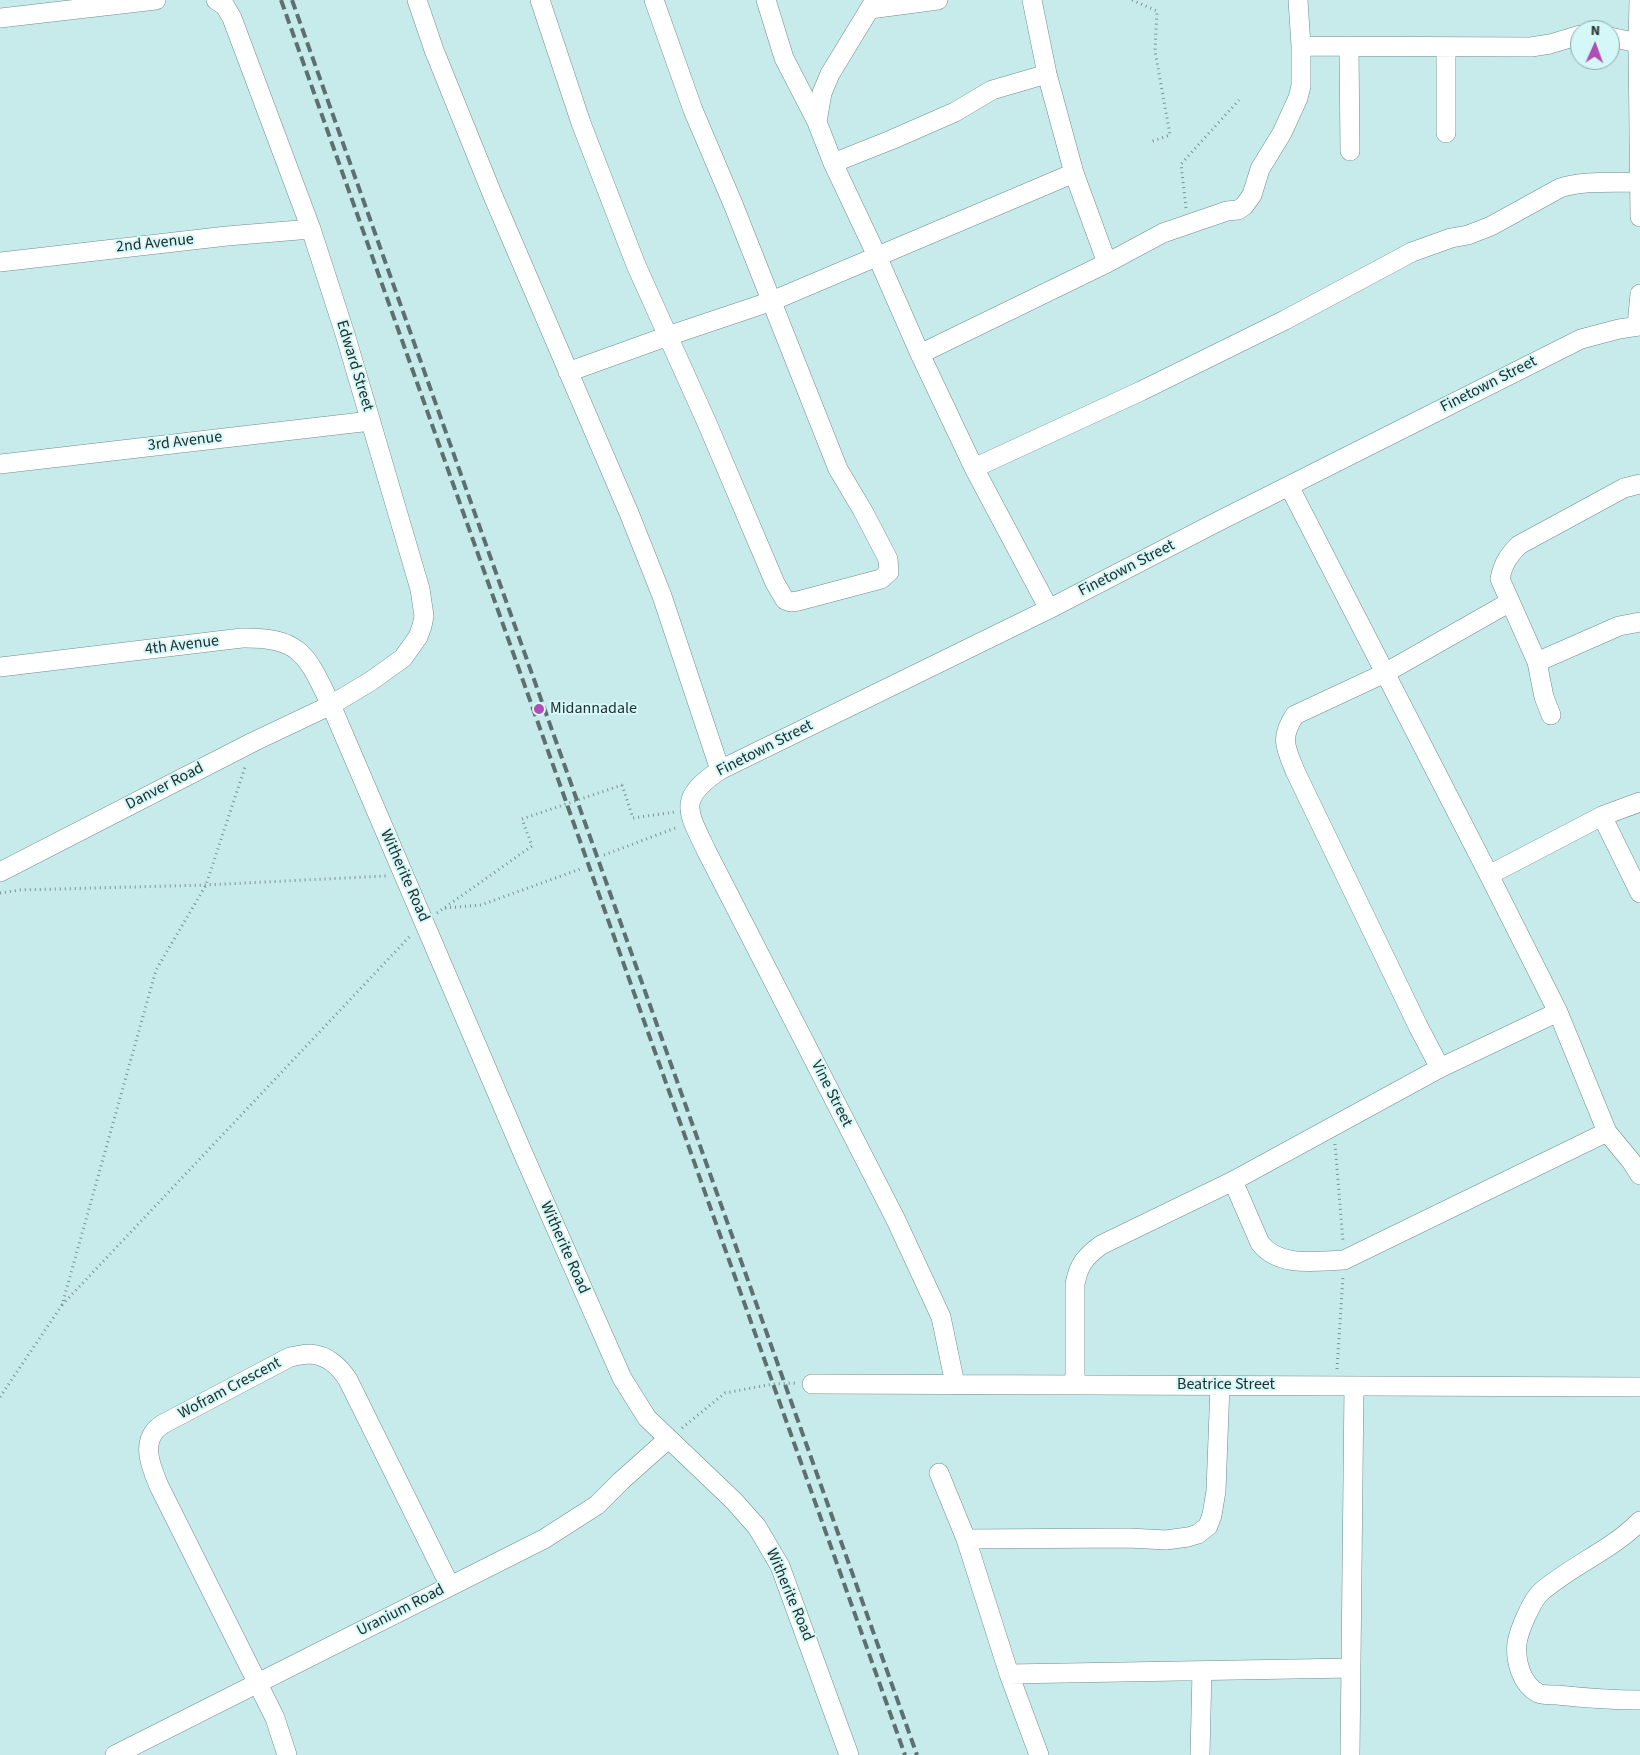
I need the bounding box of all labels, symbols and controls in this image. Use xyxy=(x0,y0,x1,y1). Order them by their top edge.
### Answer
north arrow xyxy=(1570,20,1620,70)
text: N xyxy=(1590,21,1600,41)
street label: 2nd Avenue xyxy=(115,230,195,258)
street label: Edward Street xyxy=(331,318,377,414)
street label: Finetown Street xyxy=(1438,352,1540,418)
street label: 3rd Avenue xyxy=(147,428,223,456)
street label: Finetown Street xyxy=(1076,536,1178,602)
street label: 4th Avenue xyxy=(144,632,220,660)
place label: Midannadale xyxy=(550,699,637,719)
marker: Midannadale xyxy=(532,702,546,716)
street label: Finetown Street xyxy=(714,716,816,782)
street label: Danver Road xyxy=(123,759,207,815)
street label: Witherite Road xyxy=(375,827,433,925)
street label: Vine Street xyxy=(806,1057,856,1131)
street label: Witherite Road xyxy=(535,1199,593,1297)
street label: Wofram Crescent xyxy=(175,1354,285,1424)
street label: Beatrice Street xyxy=(1177,1375,1275,1395)
street label: Witherite Road xyxy=(761,1546,817,1644)
street label: Uranium Road xyxy=(354,1581,448,1641)

